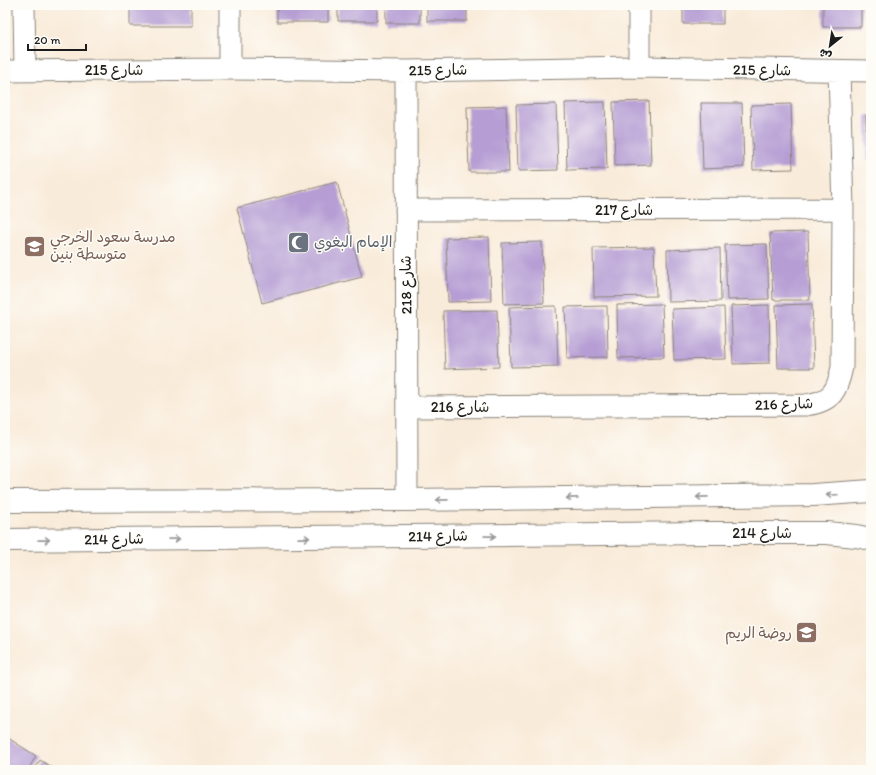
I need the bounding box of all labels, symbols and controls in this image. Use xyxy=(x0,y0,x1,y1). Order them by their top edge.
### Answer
scale bar xyxy=(28,26,86,52)
north arrow xyxy=(810,26,850,66)
text: 20 m xyxy=(34,33,61,47)
text: ش xyxy=(817,46,834,63)
street label: شارع 215 xyxy=(409,60,467,81)
street label: شارع 215 xyxy=(733,60,791,81)
street label: شارع 215 xyxy=(85,61,143,80)
street label: شارع 217 xyxy=(595,201,653,220)
place label: مدرسة سعود الخرجي متوسطة بنين xyxy=(50,228,176,263)
mosque icon: الإمام البغوي xyxy=(286,229,312,255)
school or university icon: مدرسة سعود الخرجي متوسطة بنين xyxy=(22,233,48,259)
place label: الإمام البغوي xyxy=(314,233,393,253)
street label: شارع 218 xyxy=(396,255,417,315)
street label: شارع 216 xyxy=(754,394,814,415)
street label: شارع 216 xyxy=(431,398,489,417)
one-way arrow xyxy=(826,491,839,498)
one-way arrow xyxy=(696,493,709,501)
one-way arrow xyxy=(566,494,579,502)
one-way arrow xyxy=(436,496,449,504)
street label: شارع 214 xyxy=(732,524,792,543)
street label: شارع 214 xyxy=(408,526,468,547)
street label: شارع 214 xyxy=(84,529,144,550)
one-way arrow xyxy=(483,532,496,540)
one-way arrow xyxy=(297,534,310,542)
one-way arrow xyxy=(167,535,180,543)
one-way arrow xyxy=(37,536,50,544)
school or university icon: روضة الريم xyxy=(794,620,820,646)
place label: روضة الريم xyxy=(725,624,792,645)

